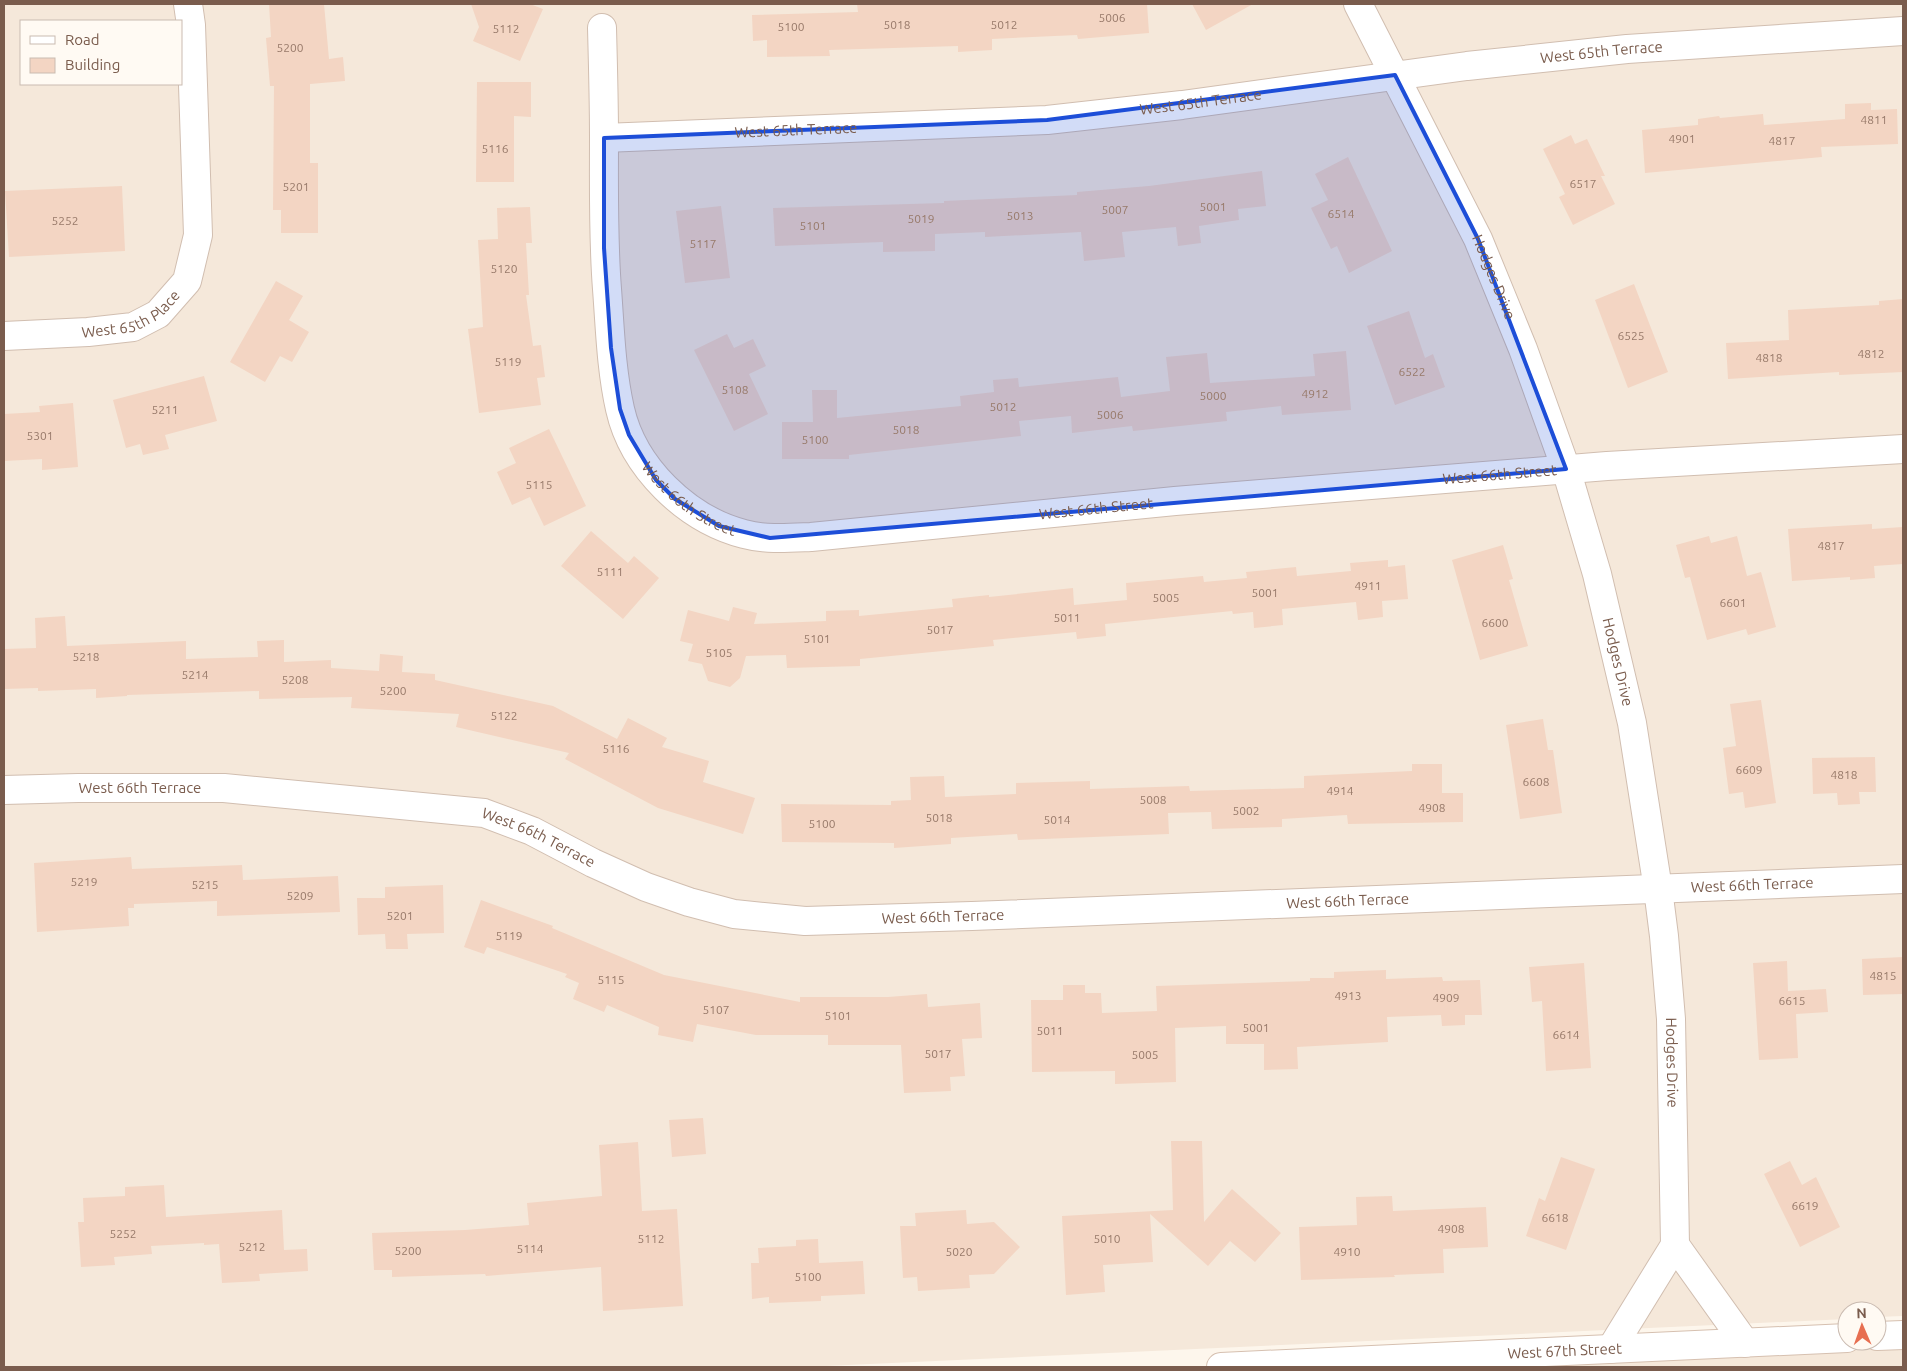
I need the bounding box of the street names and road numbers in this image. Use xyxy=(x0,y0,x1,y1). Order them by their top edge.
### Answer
street label: West 65th Terrace xyxy=(1539,38,1663,66)
street label: West 65th Terrace xyxy=(1139,85,1263,118)
street label: West 65th Terrace xyxy=(734,119,858,141)
street label: Hodges Drive xyxy=(1469,232,1519,322)
street label: West 65th Place xyxy=(81,286,183,341)
street label: West 66th Street xyxy=(639,459,738,539)
street label: West 66th Street xyxy=(1442,461,1557,487)
street label: West 66th Street xyxy=(1038,494,1154,522)
street label: Hodges Drive xyxy=(1600,616,1637,708)
street label: West 66th Terrace xyxy=(79,779,201,796)
street label: West 66th Terrace xyxy=(480,804,598,871)
street label: West 66th Terrace xyxy=(1691,874,1814,895)
street label: West 66th Terrace xyxy=(1286,890,1409,912)
street label: West 66th Terrace xyxy=(881,906,1005,927)
street label: Hodges Drive xyxy=(1663,1017,1682,1108)
street label: West 67th Street xyxy=(1507,1339,1622,1362)

